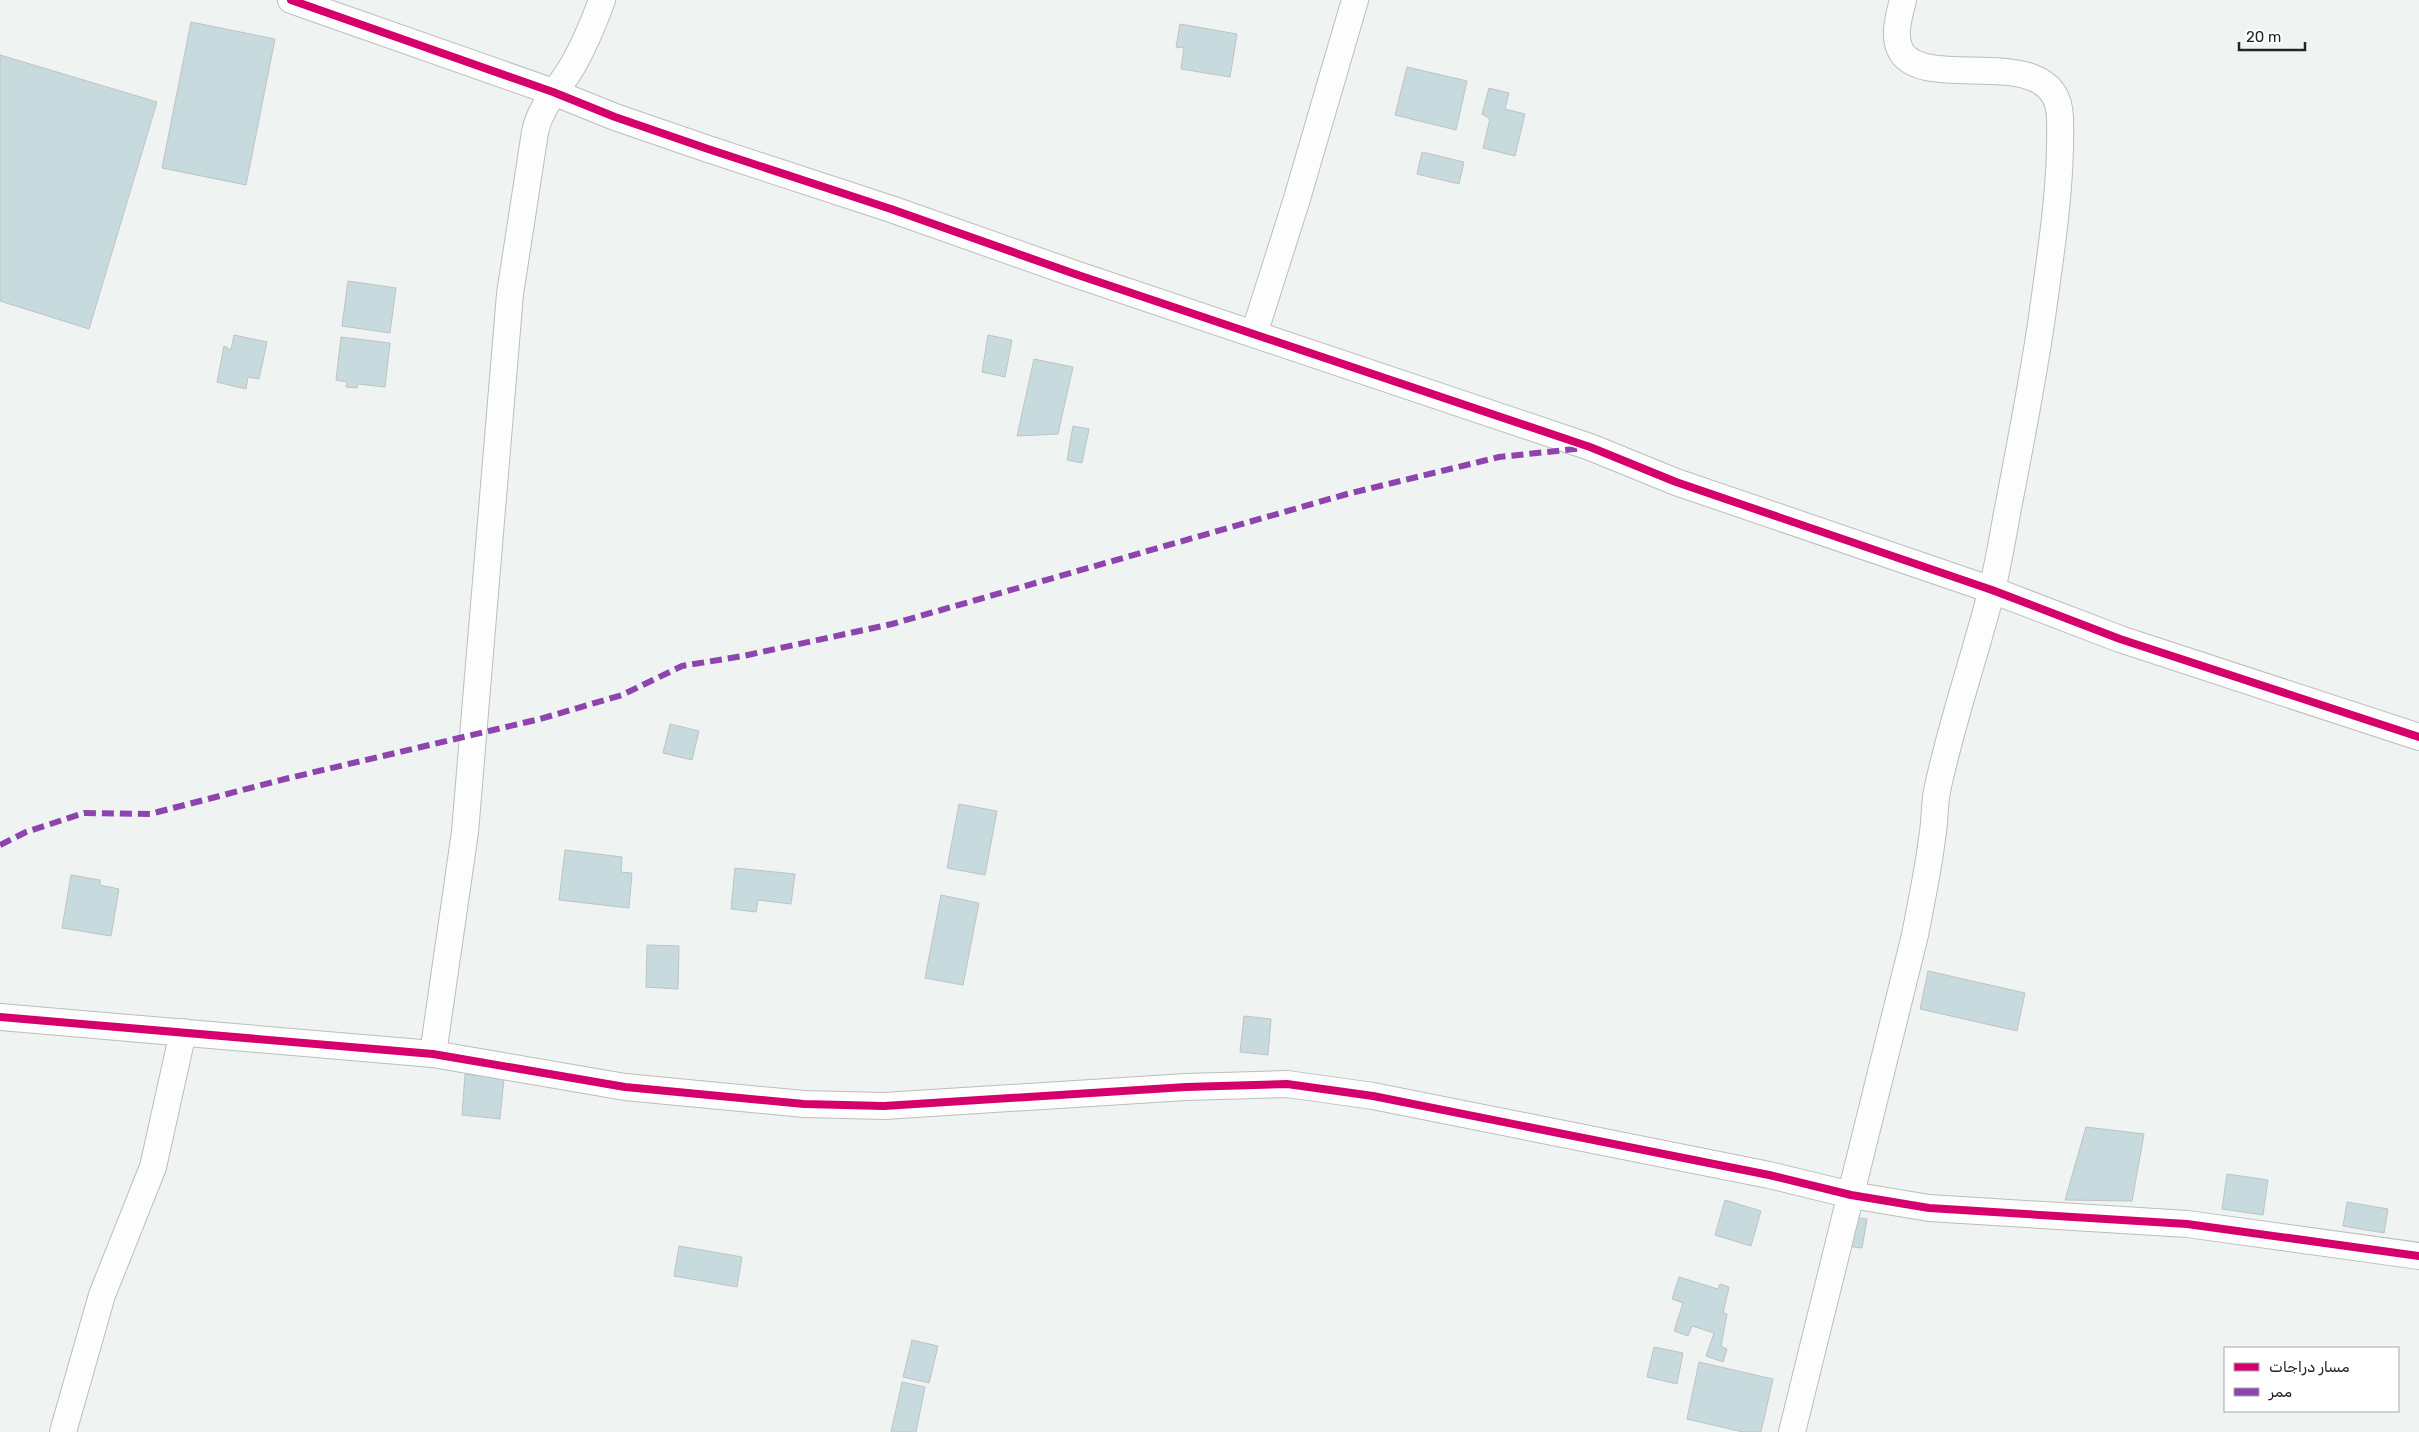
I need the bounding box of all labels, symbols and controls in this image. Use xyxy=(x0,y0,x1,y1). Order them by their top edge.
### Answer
scale bar xyxy=(2239,20,2305,52)
text: 20 m xyxy=(2246,28,2281,46)
legend xyxy=(2224,1347,2399,1412)
text: مسار دراجات xyxy=(2269,1358,2350,1376)
text: ممر xyxy=(2268,1383,2292,1401)

